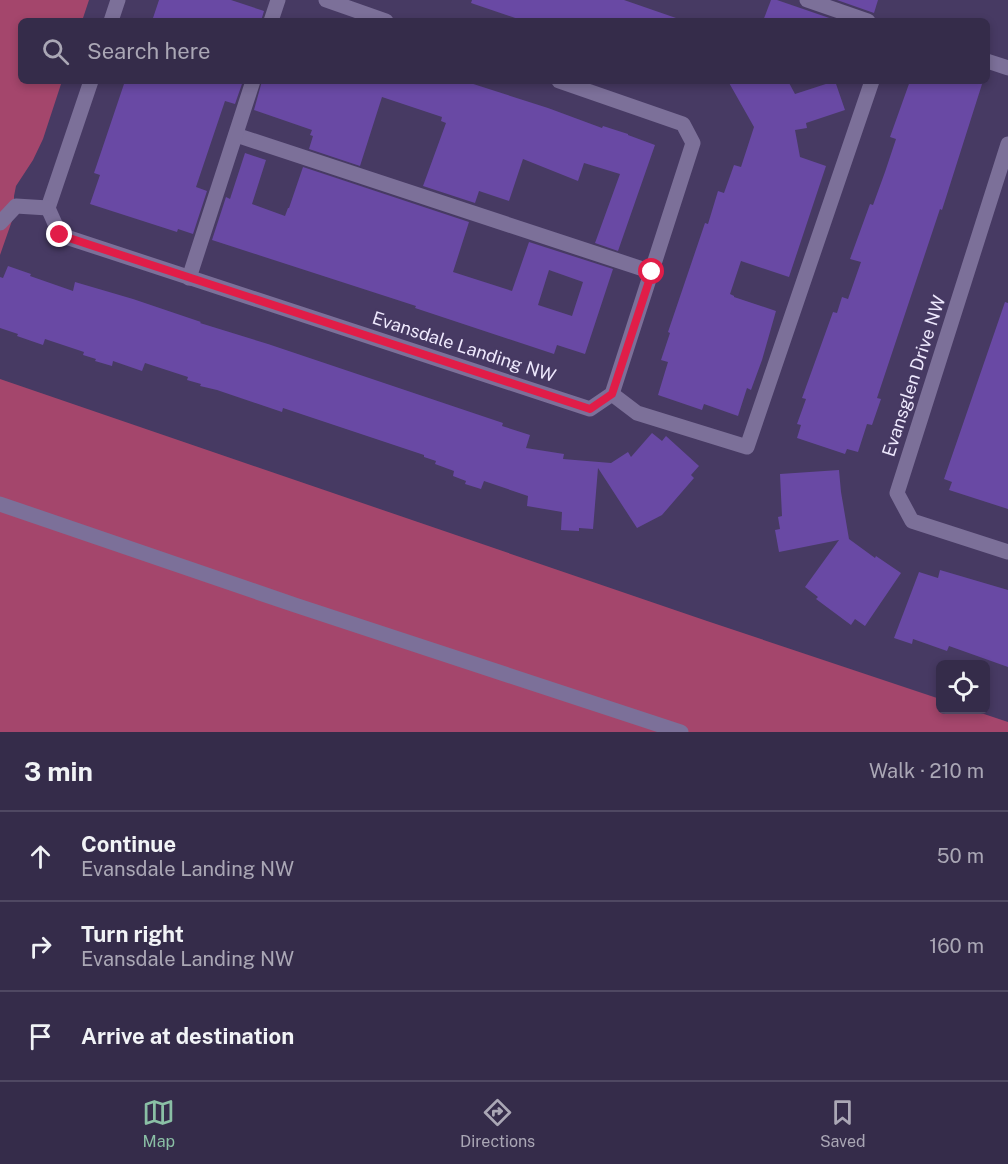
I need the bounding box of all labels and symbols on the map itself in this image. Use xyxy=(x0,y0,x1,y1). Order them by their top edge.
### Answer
route end xyxy=(46,221,72,247)
route start xyxy=(638,258,664,284)
street label: Evansglen Drive NW xyxy=(878,293,950,459)
street label: Evansdale Landing NW xyxy=(370,307,559,386)

